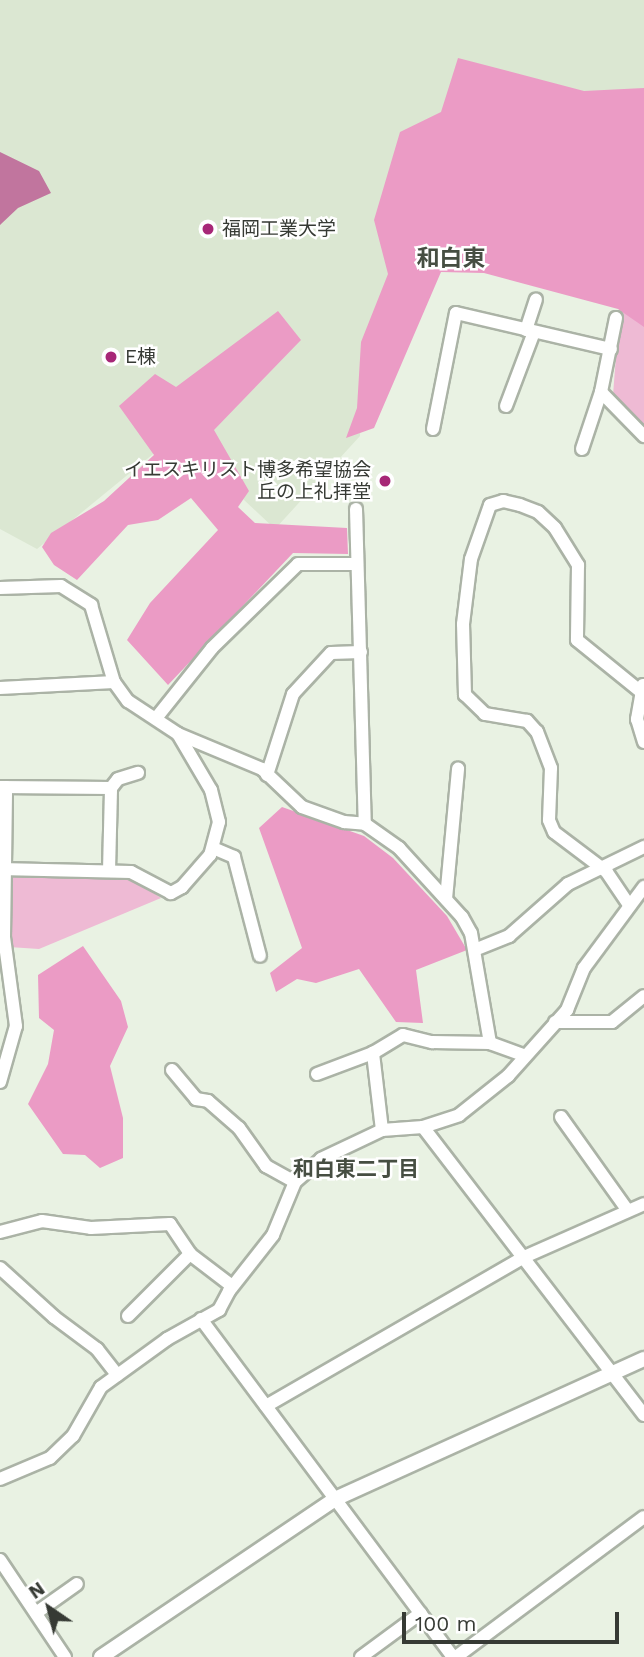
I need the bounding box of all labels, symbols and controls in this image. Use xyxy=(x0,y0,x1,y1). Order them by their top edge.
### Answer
place label: 福岡工業大学 xyxy=(222,218,336,240)
marker: 福岡工業大学 xyxy=(200,221,216,237)
district label: 和白東 xyxy=(417,245,485,273)
place label: E棟 xyxy=(125,346,156,368)
marker: E棟 xyxy=(103,349,119,365)
place label: イエスキリスト博多希望協会 丘の上礼拝堂 xyxy=(124,459,371,503)
marker: イエスキリスト博多希望協会 丘の上礼拝堂 xyxy=(377,473,393,489)
district label: 和白東二丁目 xyxy=(293,1156,419,1182)
north arrow xyxy=(14,1573,84,1643)
text: N xyxy=(24,1577,49,1604)
scale bar xyxy=(406,1598,623,1642)
text: 100 m xyxy=(415,1611,477,1636)

